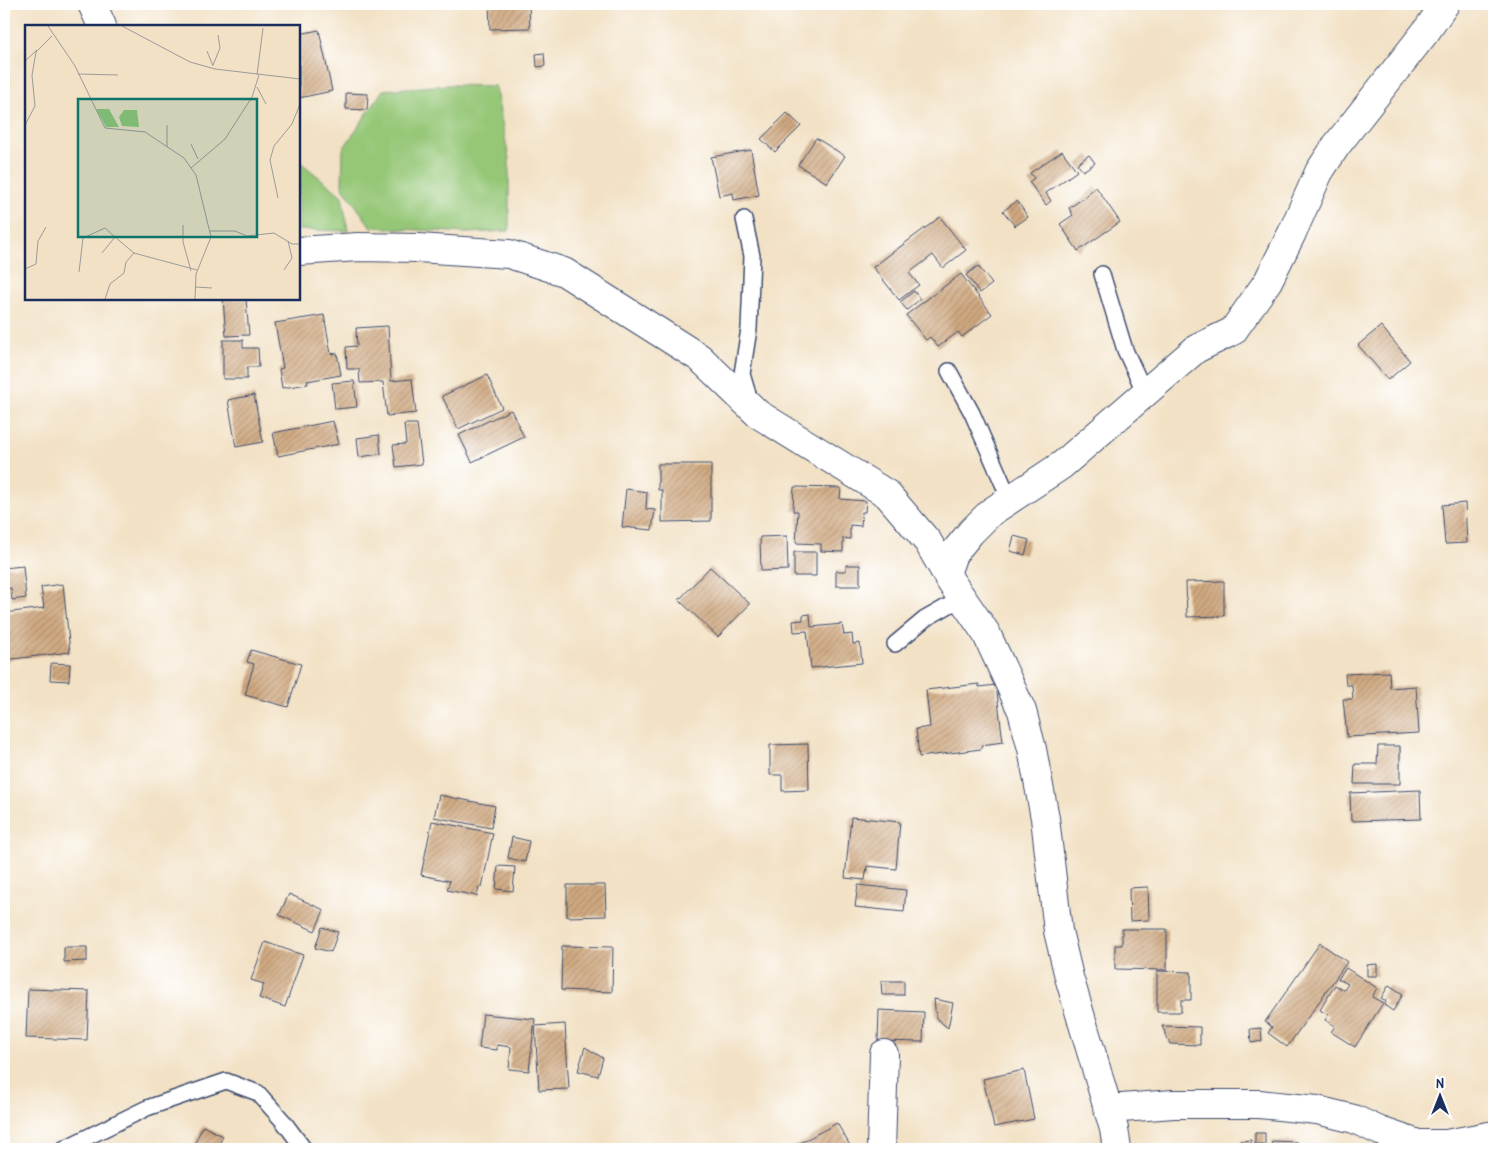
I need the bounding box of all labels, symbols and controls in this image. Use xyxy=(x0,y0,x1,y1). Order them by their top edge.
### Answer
inset map xyxy=(25,25,300,300)
north arrow xyxy=(1416,1070,1466,1120)
text: N xyxy=(1436,1073,1444,1092)

